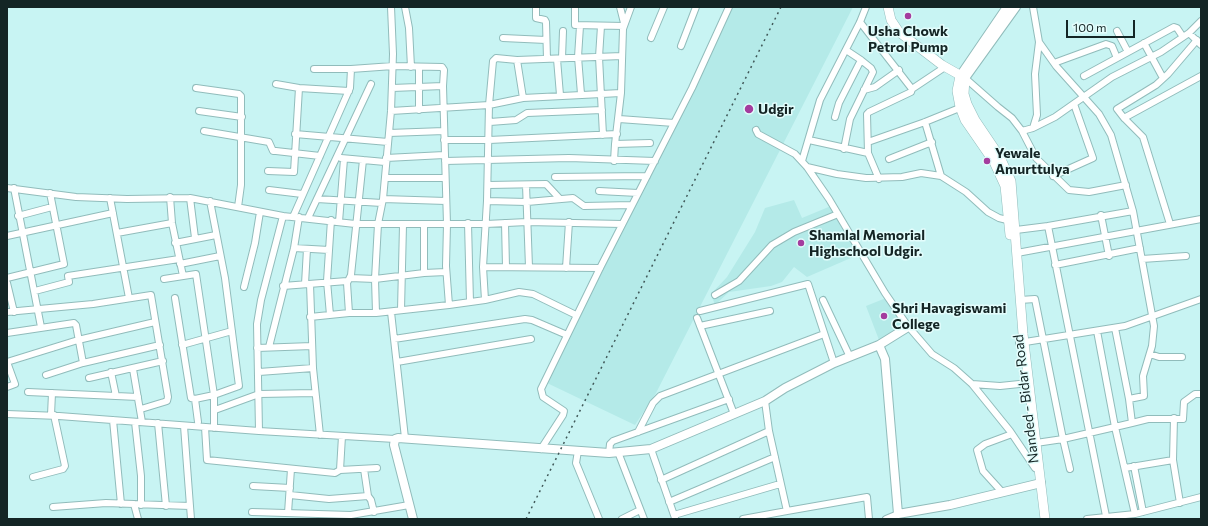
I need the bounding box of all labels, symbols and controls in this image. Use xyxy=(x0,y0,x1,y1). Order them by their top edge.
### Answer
marker: Usha Chowk Petrol Pump xyxy=(903,11,913,21)
scale bar xyxy=(1068,12,1137,38)
text: 100 m xyxy=(1073,20,1107,34)
place label: Usha Chowk Petrol Pump xyxy=(868,23,948,56)
place label: Udgir xyxy=(758,101,794,117)
marker: Udgir xyxy=(743,103,755,115)
place label: Yewale Amurttulya xyxy=(995,145,1070,178)
marker: Yewale Amurttulya xyxy=(982,156,992,166)
place label: Shamlal Memorial Highschool Udgir. xyxy=(809,227,925,260)
marker: Shamlal Memorial Highschool Udgir. xyxy=(796,238,806,248)
place label: Shri Havagiswami College xyxy=(892,300,1006,332)
marker: Shri Havagiswami College xyxy=(879,311,889,321)
street label: Nanded - Bidar Road xyxy=(1010,334,1042,464)

